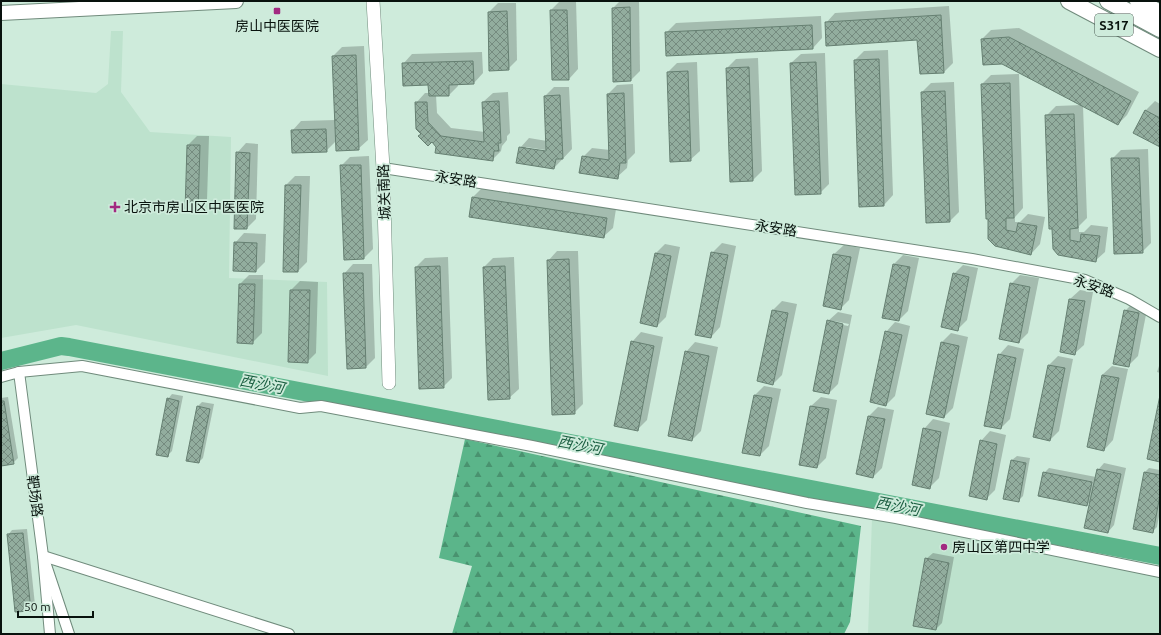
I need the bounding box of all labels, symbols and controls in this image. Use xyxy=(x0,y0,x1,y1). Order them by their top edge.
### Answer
marker: 房山中医医院 xyxy=(272,6,282,16)
road number: S317 xyxy=(1095,14,1133,36)
place label: 房山中医医院 xyxy=(235,18,319,34)
street label: 城关南路 xyxy=(375,164,393,220)
street label: 永安路 xyxy=(434,168,478,190)
place label: 北京市房山区中医医院 xyxy=(124,199,264,215)
marker: 北京市房山区中医医院 xyxy=(109,201,121,213)
street label: 永安路 xyxy=(754,217,798,239)
street label: 永安路 xyxy=(1072,272,1116,300)
water label: 西沙河 xyxy=(238,371,289,397)
water label: 西沙河 xyxy=(556,432,607,458)
street label: 靶场路 xyxy=(24,474,46,518)
water label: 西沙河 xyxy=(874,493,925,519)
place label: 房山区第四中学 xyxy=(952,539,1050,555)
marker: 房山区第四中学 xyxy=(939,542,949,552)
scale bar xyxy=(18,593,93,619)
text: 50 m xyxy=(24,600,51,613)

